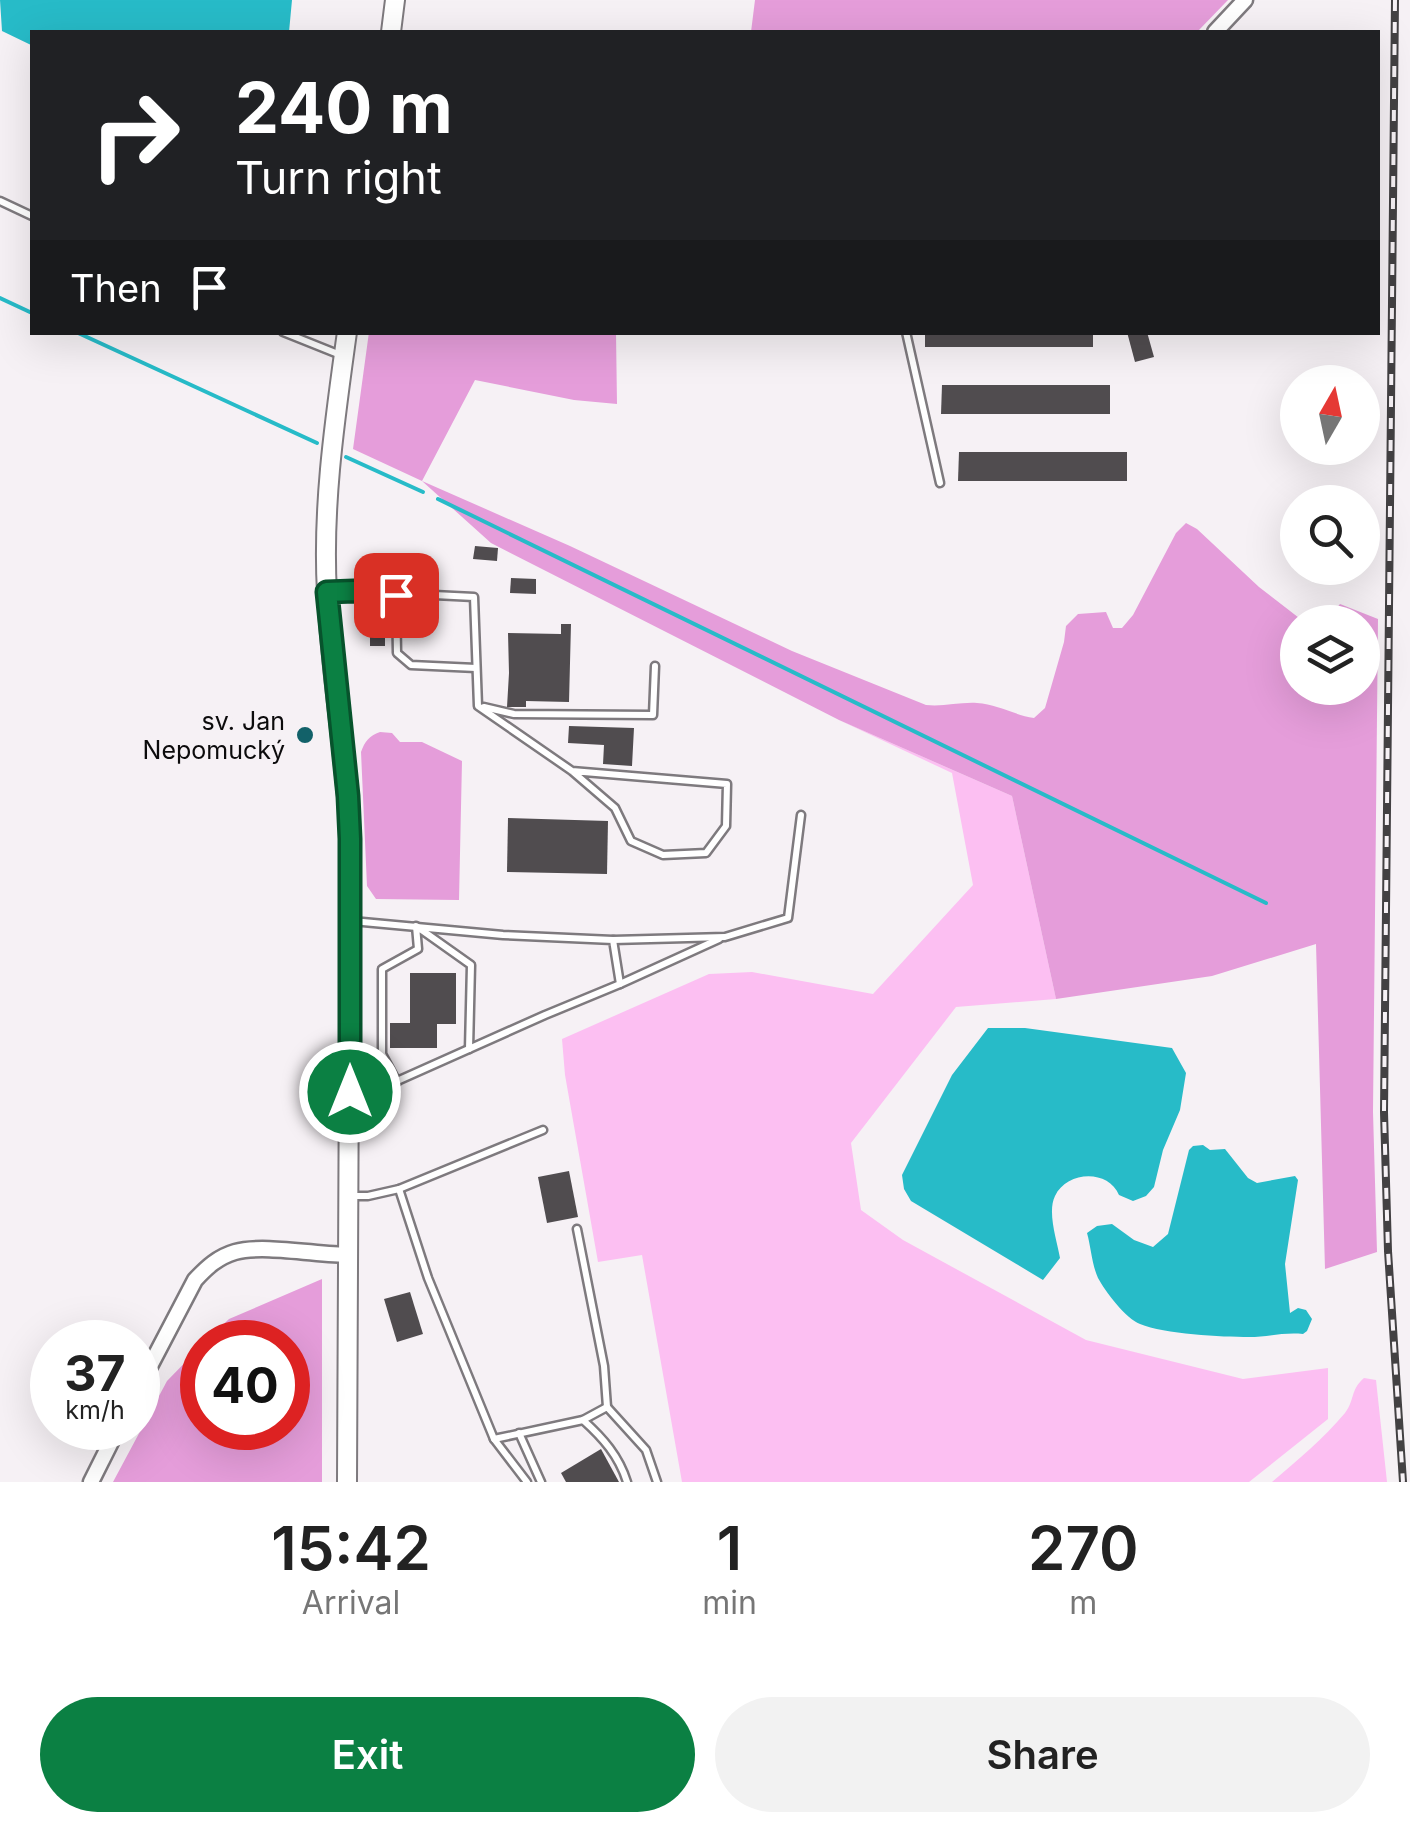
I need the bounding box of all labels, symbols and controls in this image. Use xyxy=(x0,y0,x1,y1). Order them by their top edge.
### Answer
text: 240 m xyxy=(235,65,453,150)
icon: right xyxy=(70,70,200,200)
text: Turn right xyxy=(235,150,442,205)
icon: arrive xyxy=(182,260,237,315)
text: Then xyxy=(70,265,162,311)
north arrow xyxy=(1280,365,1380,465)
map controls xyxy=(1280,365,1380,705)
button: search xyxy=(1280,485,1380,585)
pin xyxy=(354,553,439,638)
icon: arrive xyxy=(369,568,424,623)
button: layers xyxy=(1280,605,1380,705)
place label: sv. Jan Nepomucký xyxy=(143,706,285,765)
marker: sv. Jan Nepomucký xyxy=(294,724,316,746)
position arrow xyxy=(298,1040,402,1144)
speed limit sign: 40 xyxy=(180,1320,310,1450)
text: 37 xyxy=(64,1343,126,1403)
text: km/h xyxy=(65,1395,125,1425)
text: 15:42 xyxy=(271,1512,431,1584)
text: 1 xyxy=(717,1512,742,1584)
text: 270 xyxy=(1028,1512,1139,1584)
text: Arrival xyxy=(302,1583,400,1622)
text: min xyxy=(702,1583,757,1622)
text: m xyxy=(1069,1583,1097,1622)
button: Exit xyxy=(40,1697,695,1812)
button: Share xyxy=(715,1697,1370,1812)

